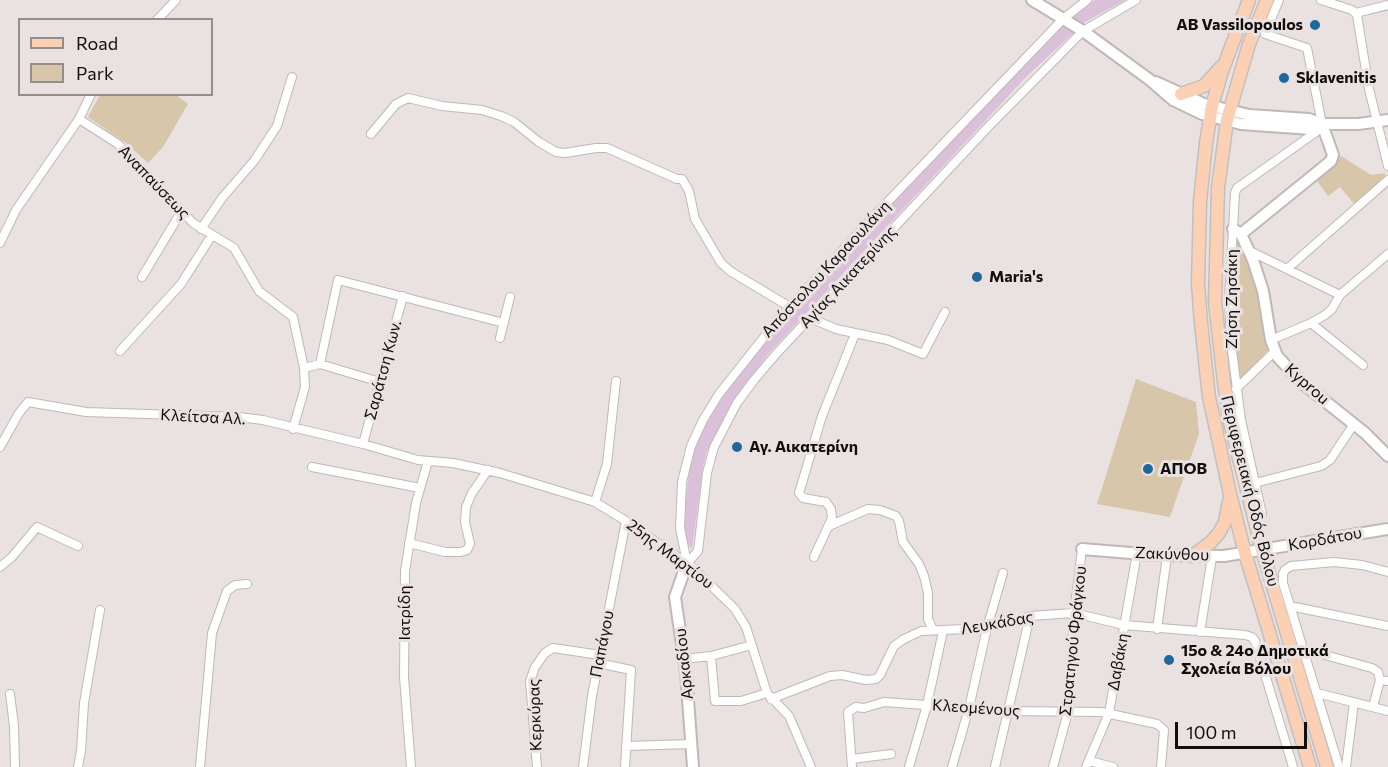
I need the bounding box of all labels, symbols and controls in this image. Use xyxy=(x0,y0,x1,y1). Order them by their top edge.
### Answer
place label: AB Vassilopoulos xyxy=(1176,15,1303,35)
legend xyxy=(18,18,213,96)
marker: AB Vassilopoulos xyxy=(1308,18,1322,32)
text: Road xyxy=(76,32,118,54)
text: Park xyxy=(76,62,114,84)
place label: Sklavenitis xyxy=(1296,68,1377,88)
marker: Sklavenitis xyxy=(1277,71,1291,85)
street label: Αναπαύσεως xyxy=(114,141,194,223)
street label: Απόστολου Καραουλάνη xyxy=(758,197,894,341)
street label: Αγίας Αικατερίνης xyxy=(796,222,900,332)
street label: Ζήση Ζησάκη xyxy=(1222,249,1242,349)
place label: Maria's xyxy=(989,267,1043,287)
marker: Maria's xyxy=(970,270,984,284)
street label: Σαράτση Κων. xyxy=(360,318,406,422)
street label: Kyprou xyxy=(1281,360,1333,408)
street label: Περιφερειακή Οδός Βόλου xyxy=(1217,393,1283,589)
street label: Κλείτσα Αλ. xyxy=(160,405,246,429)
place label: Αγ. Αικατερίνη xyxy=(749,437,858,457)
marker: Αγ. Αικατερίνη xyxy=(730,440,744,454)
place label: ΑΠΟΒ xyxy=(1160,459,1207,479)
marker: ΑΠΟΒ xyxy=(1141,462,1155,476)
street label: 25ης Μαρτίου xyxy=(623,515,717,593)
street label: Κορδάτου xyxy=(1287,523,1363,555)
street label: Ζακύνθου xyxy=(1135,543,1209,565)
street label: Στρατηγού Φράγκου xyxy=(1056,565,1090,717)
street label: Ιατρίδη xyxy=(395,585,415,641)
street label: Λευκάδας xyxy=(959,607,1035,639)
street label: Παπάγου xyxy=(586,609,618,679)
street label: Αρκαδίου xyxy=(671,627,697,701)
street label: Δαβάκη xyxy=(1103,632,1133,692)
place label: 15ο & 24ο Δημοτικά Σχολεία Βόλου xyxy=(1181,641,1329,679)
marker: 15ο & 24ο Δημοτικά Σχολεία Βόλου xyxy=(1162,653,1176,667)
street label: Κερκύρας xyxy=(524,679,546,751)
street label: Κλεομένους xyxy=(931,695,1021,721)
scale bar xyxy=(1178,710,1310,748)
text: 100 m xyxy=(1186,721,1236,743)

